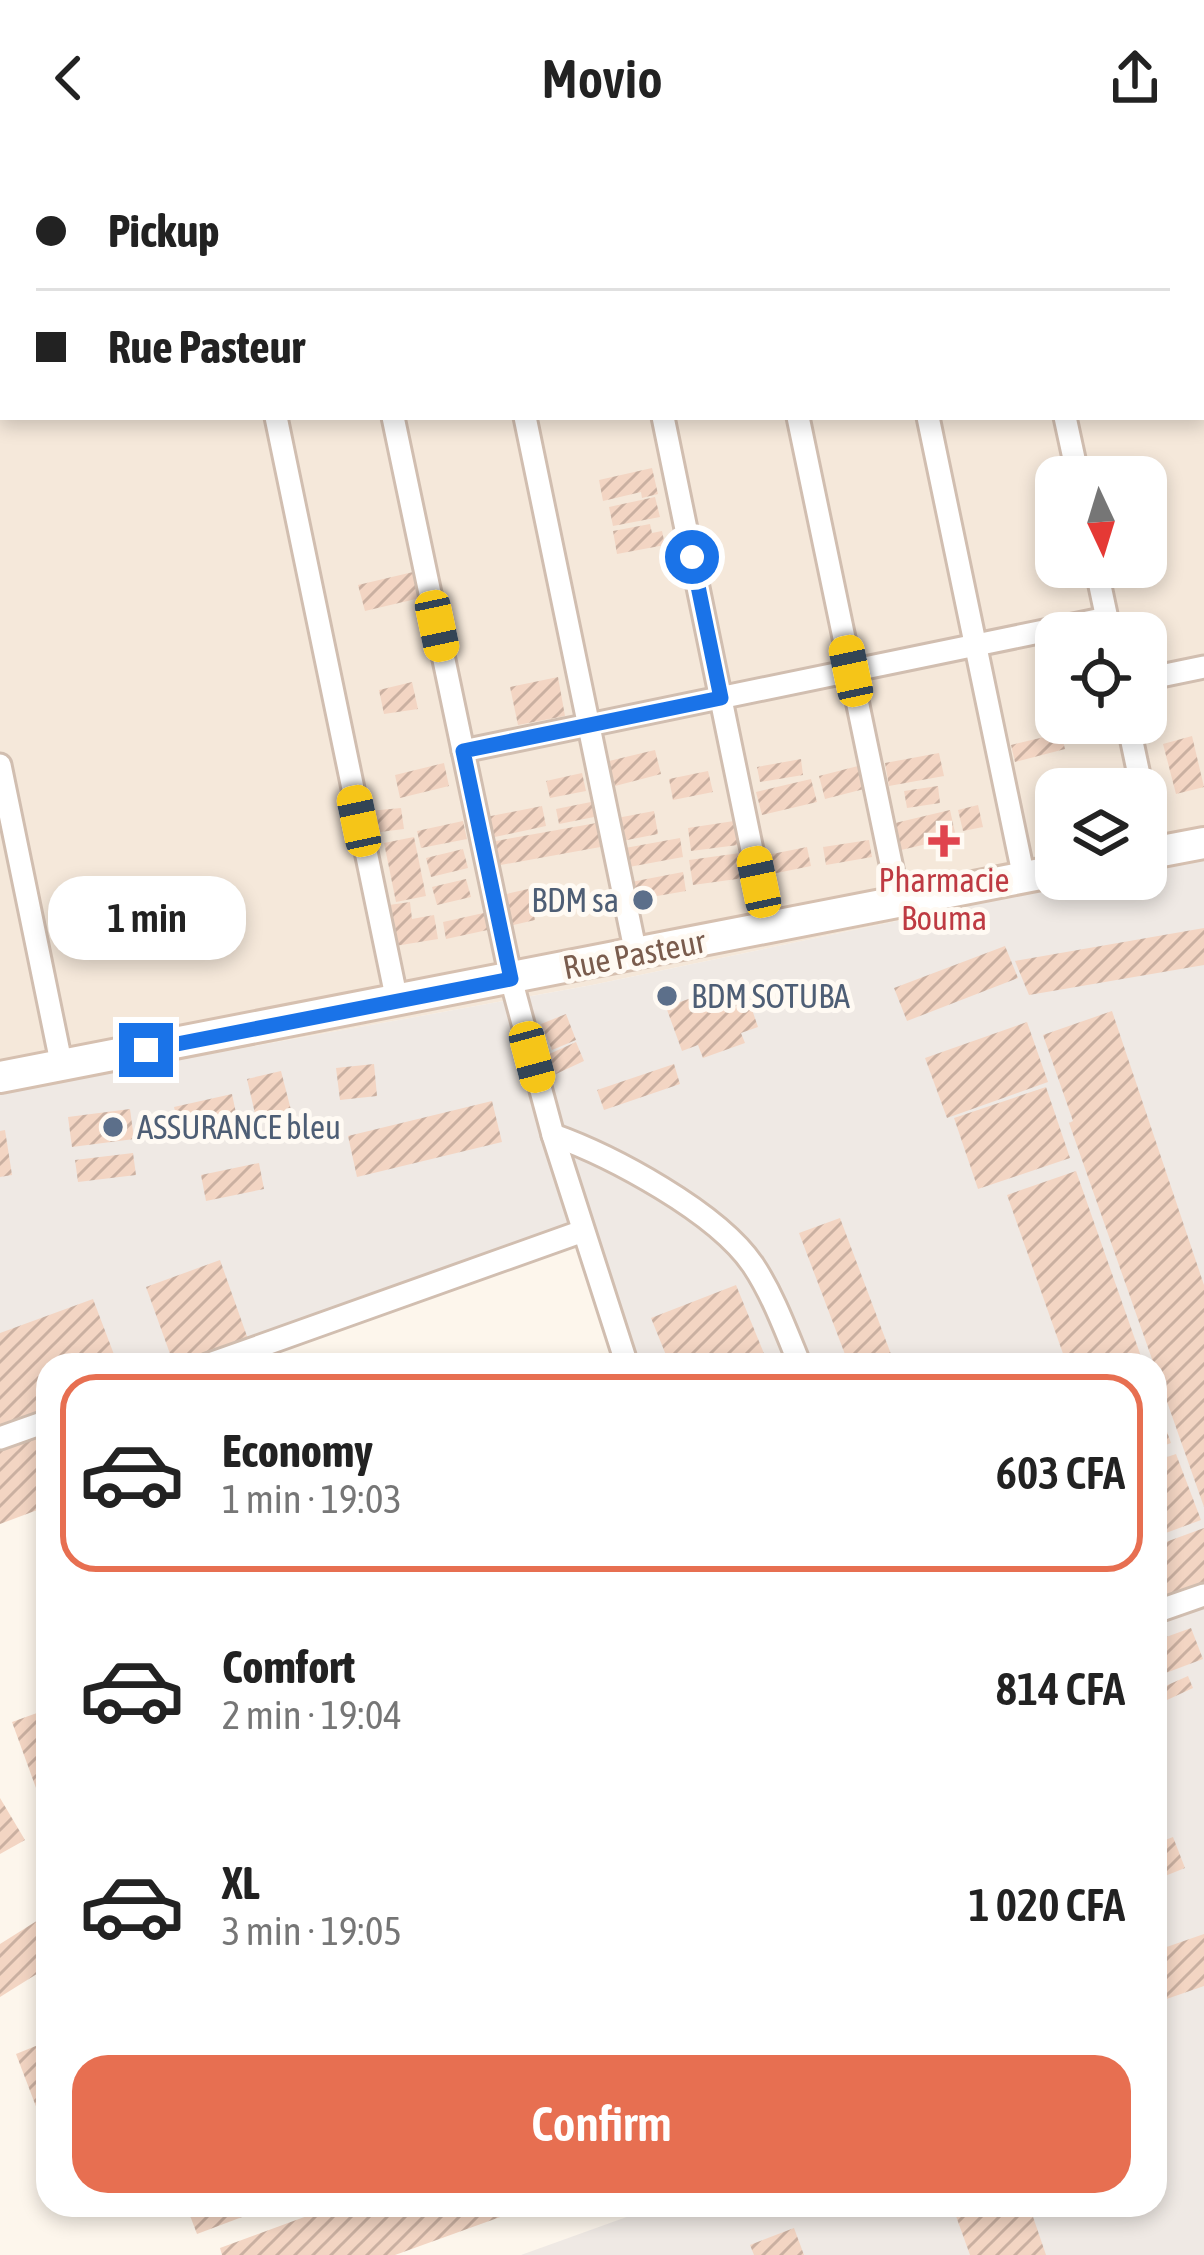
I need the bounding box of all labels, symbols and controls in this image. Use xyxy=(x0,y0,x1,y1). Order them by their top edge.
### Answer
icon: back xyxy=(36,45,102,111)
icon: share xyxy=(1102,45,1168,111)
text: Movio xyxy=(541,48,663,109)
text: Pickup xyxy=(108,205,219,257)
text: Rue Pasteur xyxy=(108,321,305,373)
north arrow xyxy=(1035,456,1167,588)
map controls xyxy=(1035,456,1167,900)
route start xyxy=(665,530,719,584)
car xyxy=(412,587,462,665)
button: locate xyxy=(1035,612,1167,744)
car xyxy=(826,632,876,710)
button: layers xyxy=(1035,768,1167,900)
car xyxy=(334,782,384,860)
marker: Pharmacie Bouma xyxy=(931,828,957,854)
car xyxy=(734,843,784,921)
place label: Pharmacie Bouma xyxy=(878,861,1010,937)
callout: 1 min xyxy=(47,876,245,960)
place label: BDM sa xyxy=(531,881,619,919)
marker: BDM sa xyxy=(630,887,656,913)
text: 1 min xyxy=(107,896,187,940)
street label: Rue Pasteur xyxy=(560,921,710,986)
place label: BDM SOTUBA xyxy=(691,977,851,1015)
marker: BDM SOTUBA xyxy=(654,983,680,1009)
car xyxy=(505,1018,559,1096)
route end xyxy=(119,1023,173,1077)
place label: ASSURANCE bleu xyxy=(137,1108,341,1146)
marker: ASSURANCE bleu xyxy=(100,1114,126,1140)
icon: car xyxy=(78,1419,186,1527)
text: Economy xyxy=(222,1425,373,1477)
text: 603 CFA xyxy=(996,1447,1125,1499)
text: 1 min · 19:03 xyxy=(222,1477,402,1521)
icon: car xyxy=(78,1635,186,1743)
text: Comfort xyxy=(222,1641,355,1693)
text: 814 CFA xyxy=(996,1663,1125,1715)
text: 2 min · 19:04 xyxy=(222,1693,402,1737)
icon: car xyxy=(78,1851,186,1959)
text: XL xyxy=(222,1857,260,1909)
text: 1 020 CFA xyxy=(969,1879,1125,1931)
text: 3 min · 19:05 xyxy=(222,1909,402,1953)
button: Confirm xyxy=(72,2055,1131,2193)

